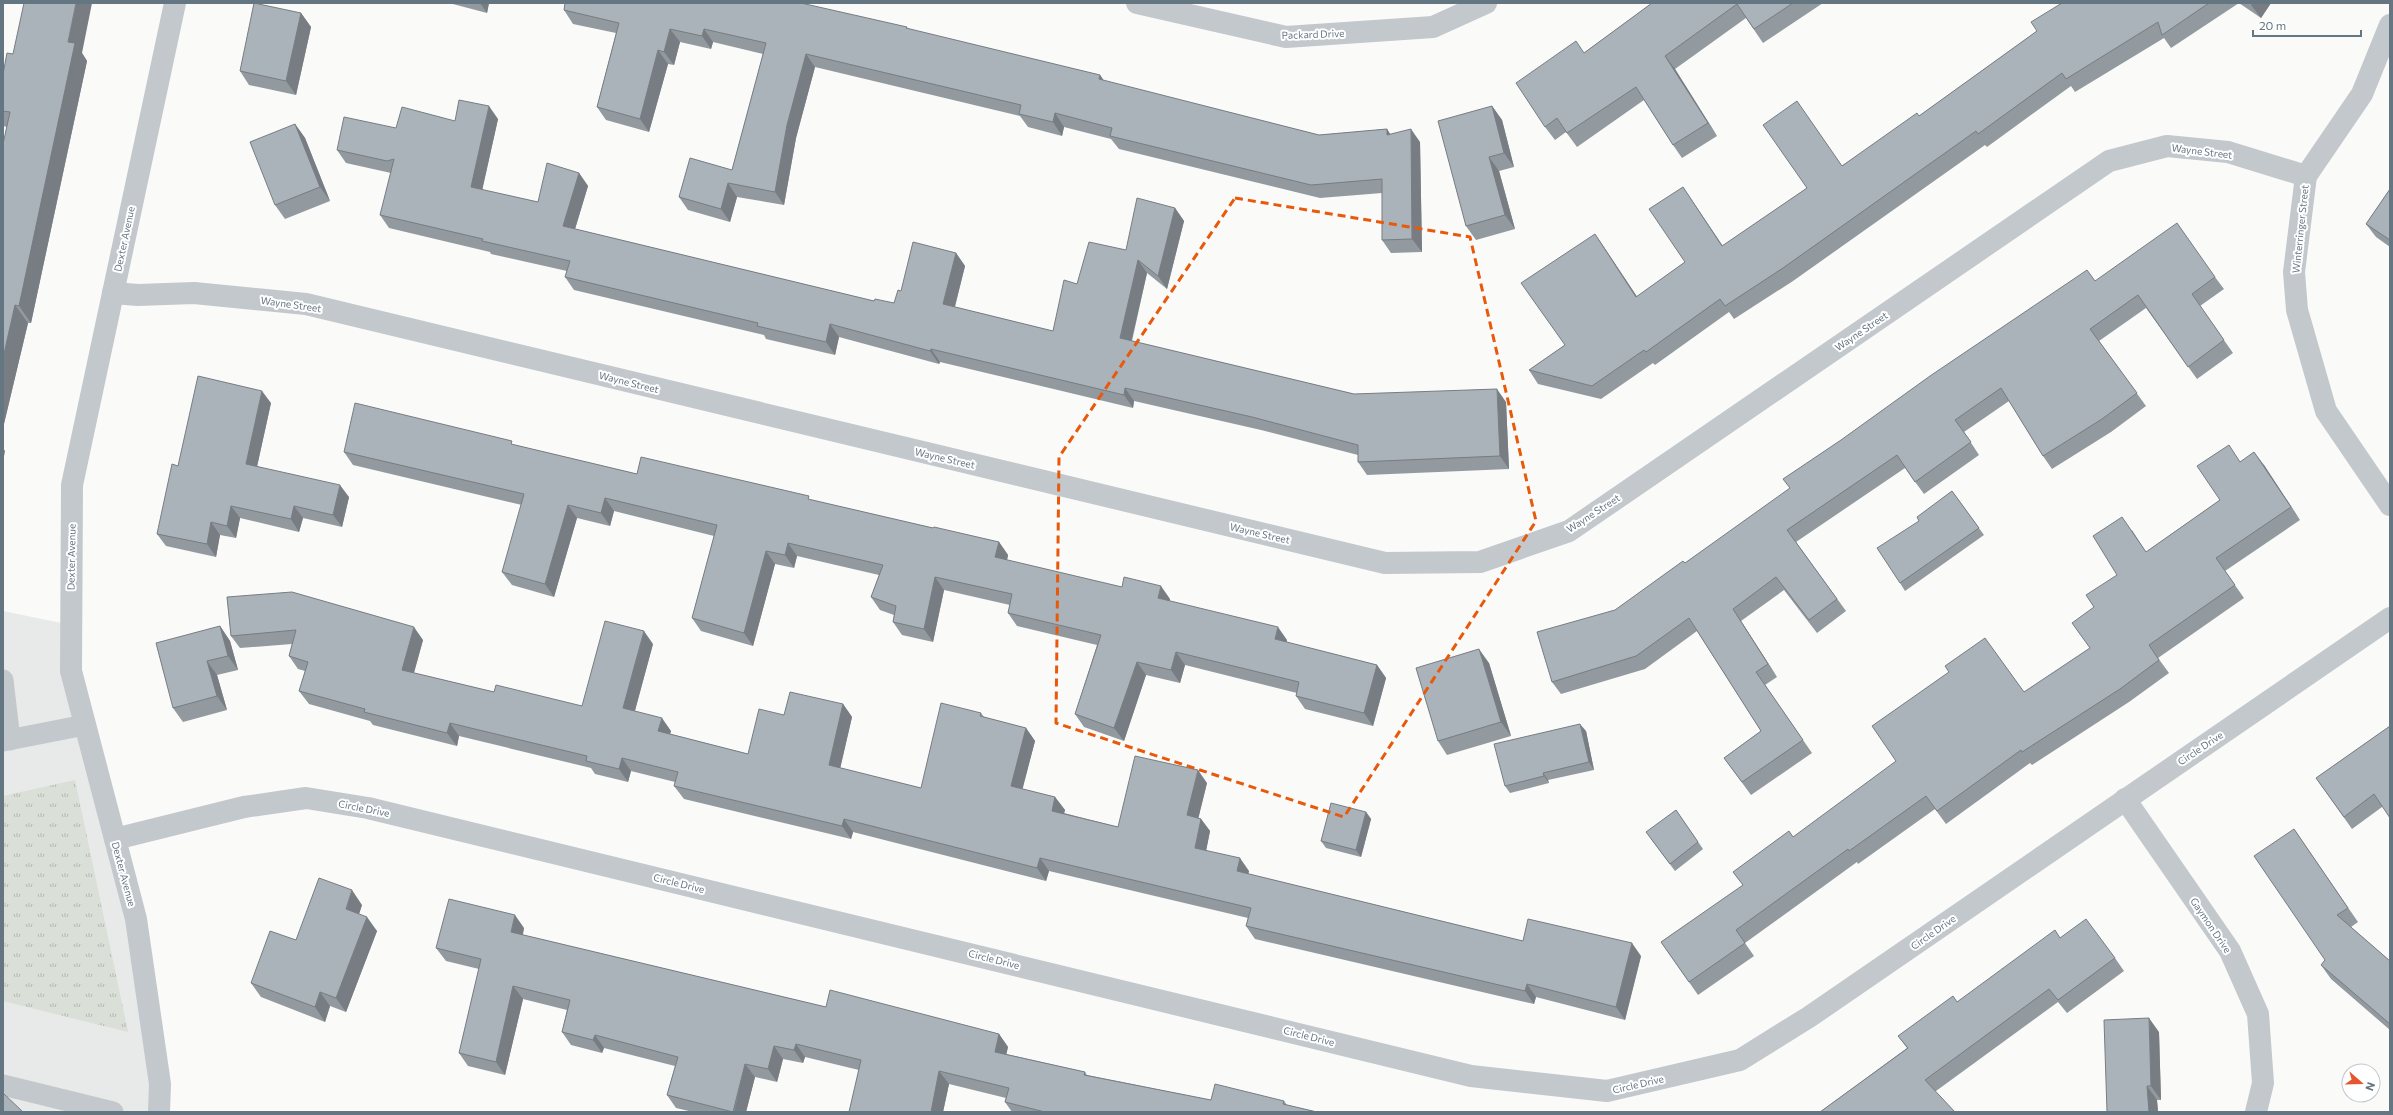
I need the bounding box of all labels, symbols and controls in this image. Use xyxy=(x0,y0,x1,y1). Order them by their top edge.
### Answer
scale bar xyxy=(2253,12,2361,38)
text: 20 m xyxy=(2259,18,2286,32)
street label: Packard Drive xyxy=(1281,27,1345,41)
street label: Wayne Street xyxy=(2171,141,2233,161)
street label: Winterringer Street xyxy=(2289,184,2311,274)
street label: Dexter Avenue xyxy=(111,205,137,273)
street label: Wayne Street xyxy=(260,294,322,314)
street label: Wayne Street xyxy=(1832,309,1890,353)
street label: Wayne Street xyxy=(598,369,660,395)
street label: Wayne Street xyxy=(914,445,976,471)
street label: Wayne Street xyxy=(1564,491,1622,535)
street label: Wayne Street xyxy=(1229,520,1291,546)
street label: Dexter Avenue xyxy=(64,524,78,590)
street label: Circle Drive xyxy=(2175,728,2225,768)
street label: Circle Drive xyxy=(337,797,391,819)
street label: Dexter Avenue xyxy=(110,840,138,908)
street label: Circle Drive xyxy=(652,871,706,895)
street label: Gaymon Drive xyxy=(2188,895,2234,955)
street label: Circle Drive xyxy=(1908,912,1958,952)
street label: Circle Drive xyxy=(967,947,1021,971)
street label: Circle Drive xyxy=(1282,1024,1336,1048)
north arrow xyxy=(2341,1063,2381,1103)
street label: Circle Drive xyxy=(1611,1072,1665,1096)
text: N xyxy=(2363,1080,2378,1093)

